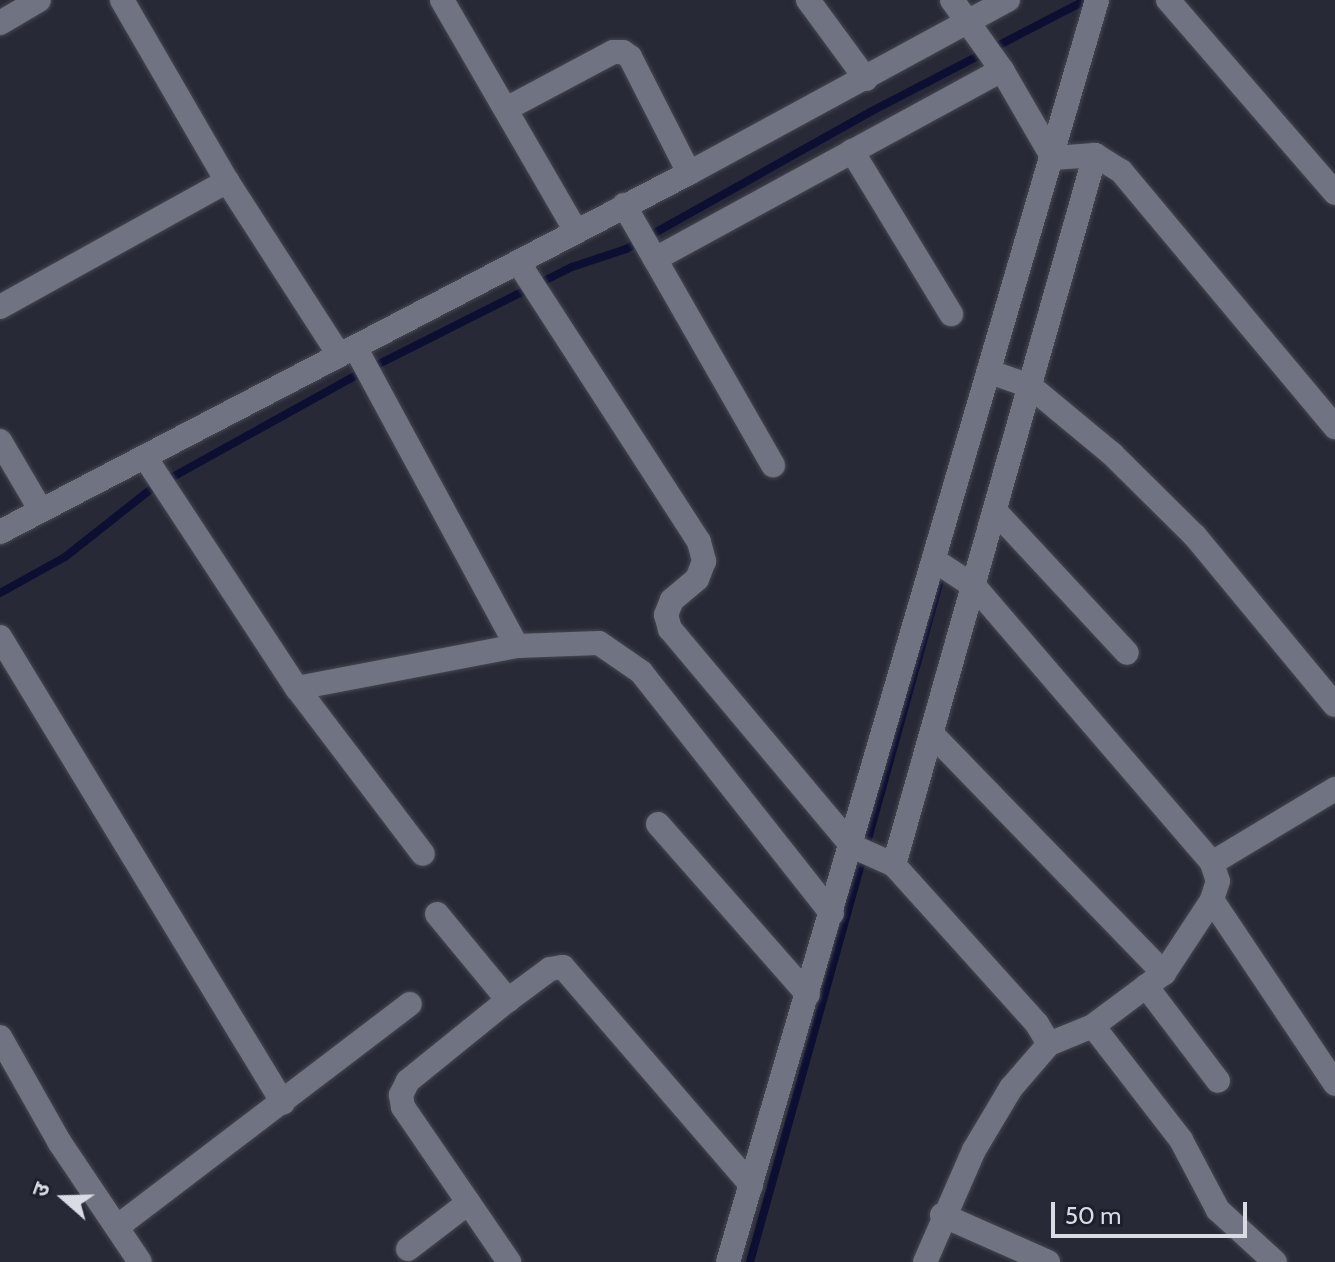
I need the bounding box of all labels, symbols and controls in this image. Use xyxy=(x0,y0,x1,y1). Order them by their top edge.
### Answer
north arrow xyxy=(24,1158,104,1238)
text: उ xyxy=(26,1179,56,1200)
scale bar xyxy=(1055,1186,1251,1236)
text: 50 m xyxy=(1065,1201,1121,1230)

